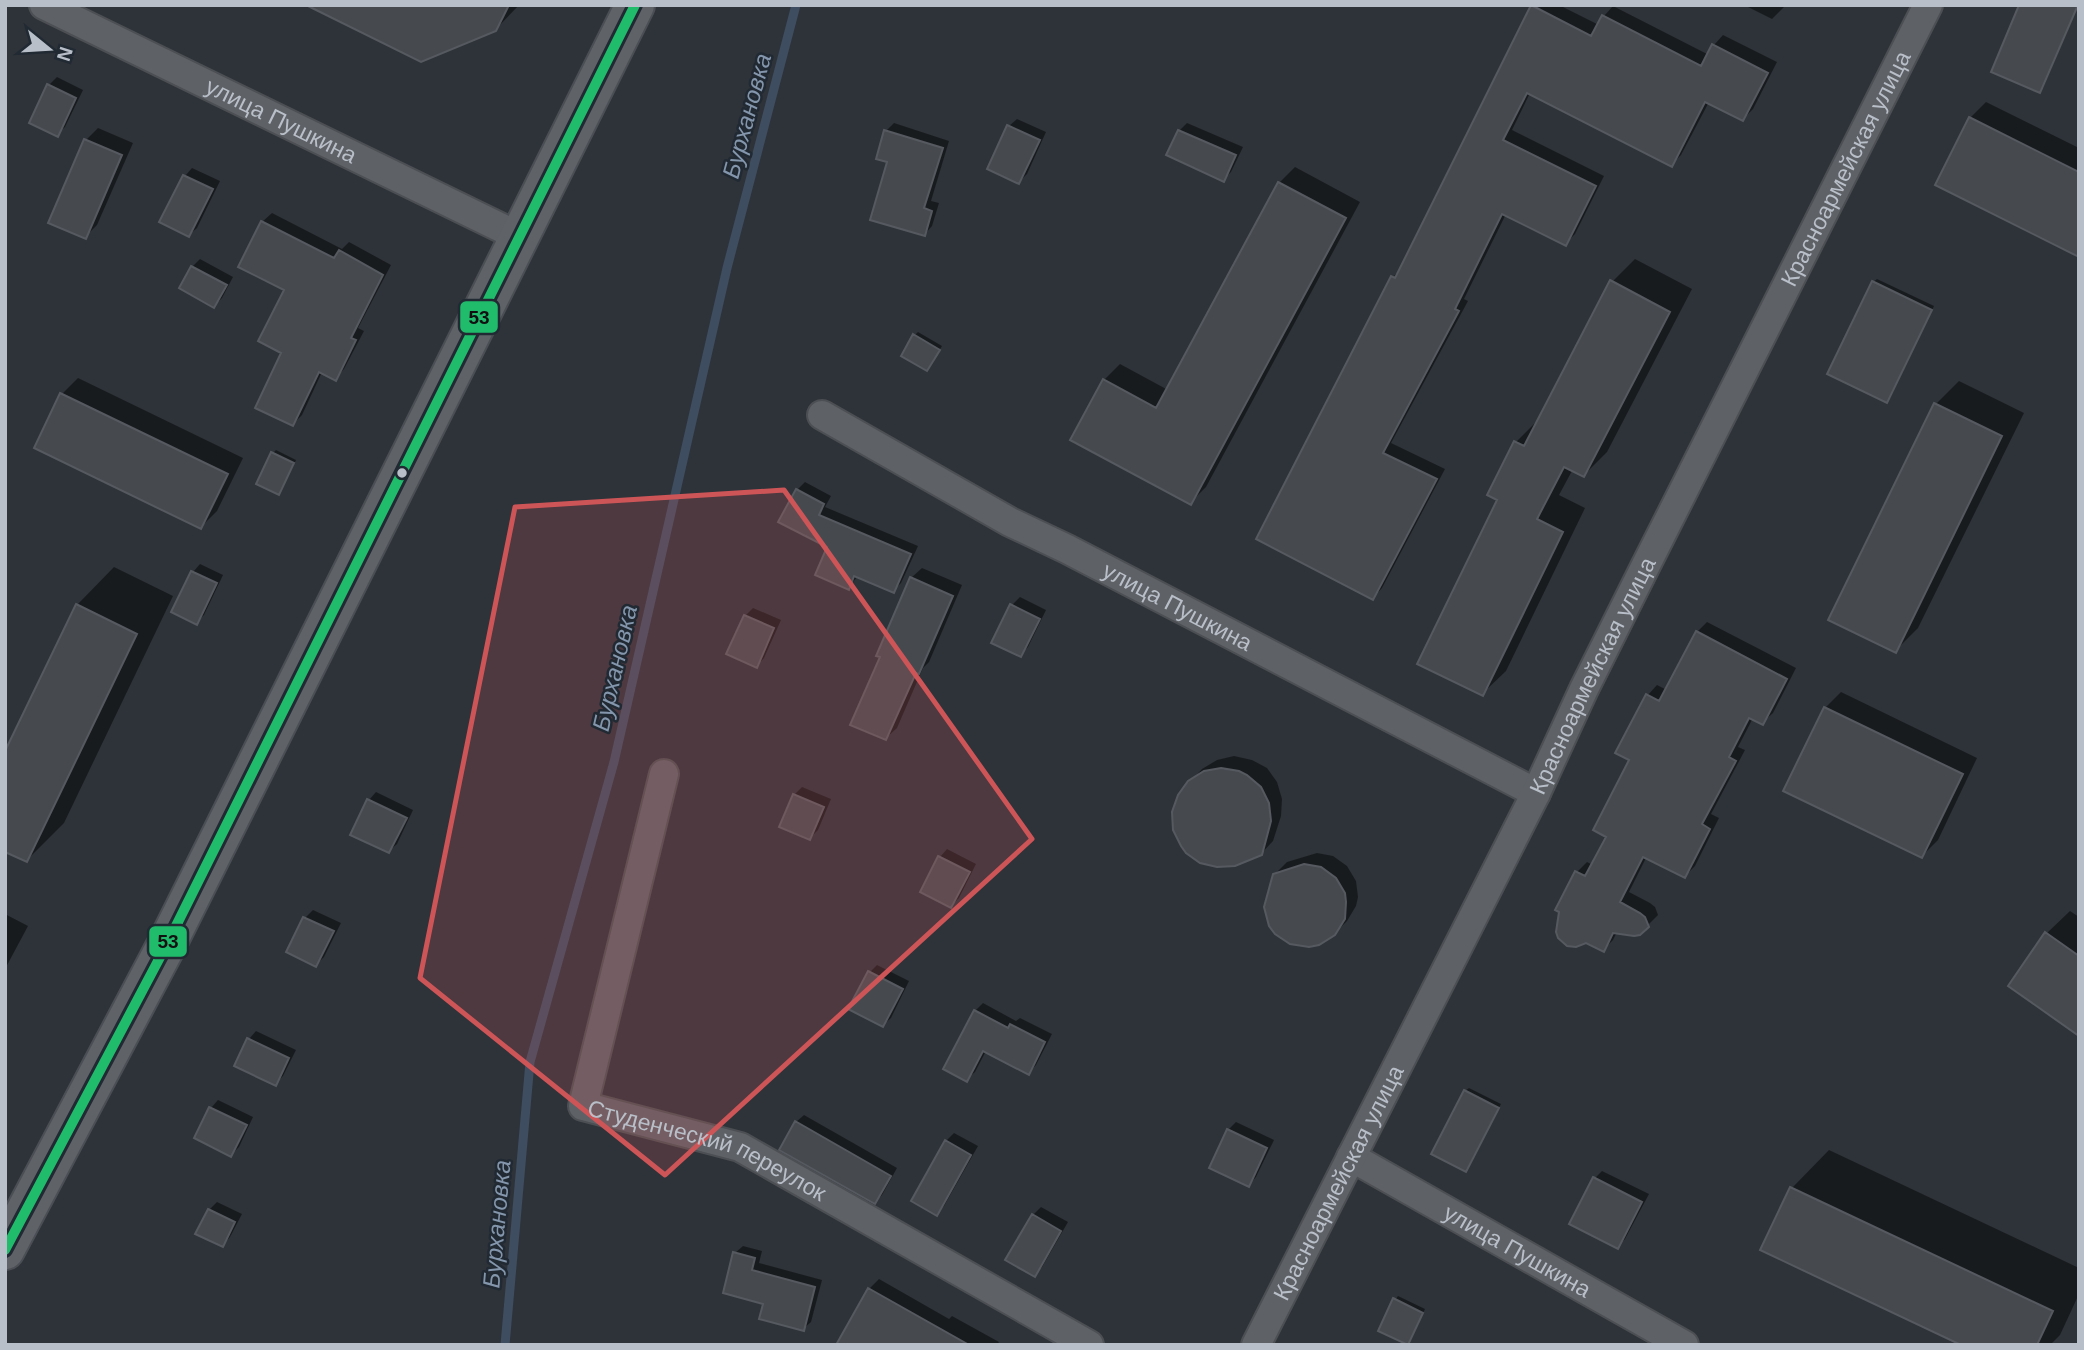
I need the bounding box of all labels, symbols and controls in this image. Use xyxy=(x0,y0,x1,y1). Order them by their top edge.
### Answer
north arrow xyxy=(14,14,84,84)
text: N xyxy=(53,44,77,64)
street label: Красноармейская улица xyxy=(1776,46,1916,291)
water label: Бурхановка xyxy=(717,50,776,181)
street label: улица Пушкина xyxy=(202,73,361,168)
line badge: 53 xyxy=(459,300,499,334)
text: 53 xyxy=(468,307,490,328)
unlabelled marker xyxy=(395,466,409,480)
street label: Красноармейская улица xyxy=(1524,553,1661,798)
street label: улица Пушкина xyxy=(1099,557,1257,656)
water label: Бурхановка xyxy=(587,602,642,734)
line badge: 53 xyxy=(148,925,188,958)
text: 53 xyxy=(157,931,179,952)
street label: Красноармейская улица xyxy=(1268,1061,1409,1305)
street label: Студенческий переулок xyxy=(585,1095,831,1207)
water label: Бурхановка xyxy=(477,1159,516,1289)
street label: улица Пушкина xyxy=(1439,1199,1596,1303)

